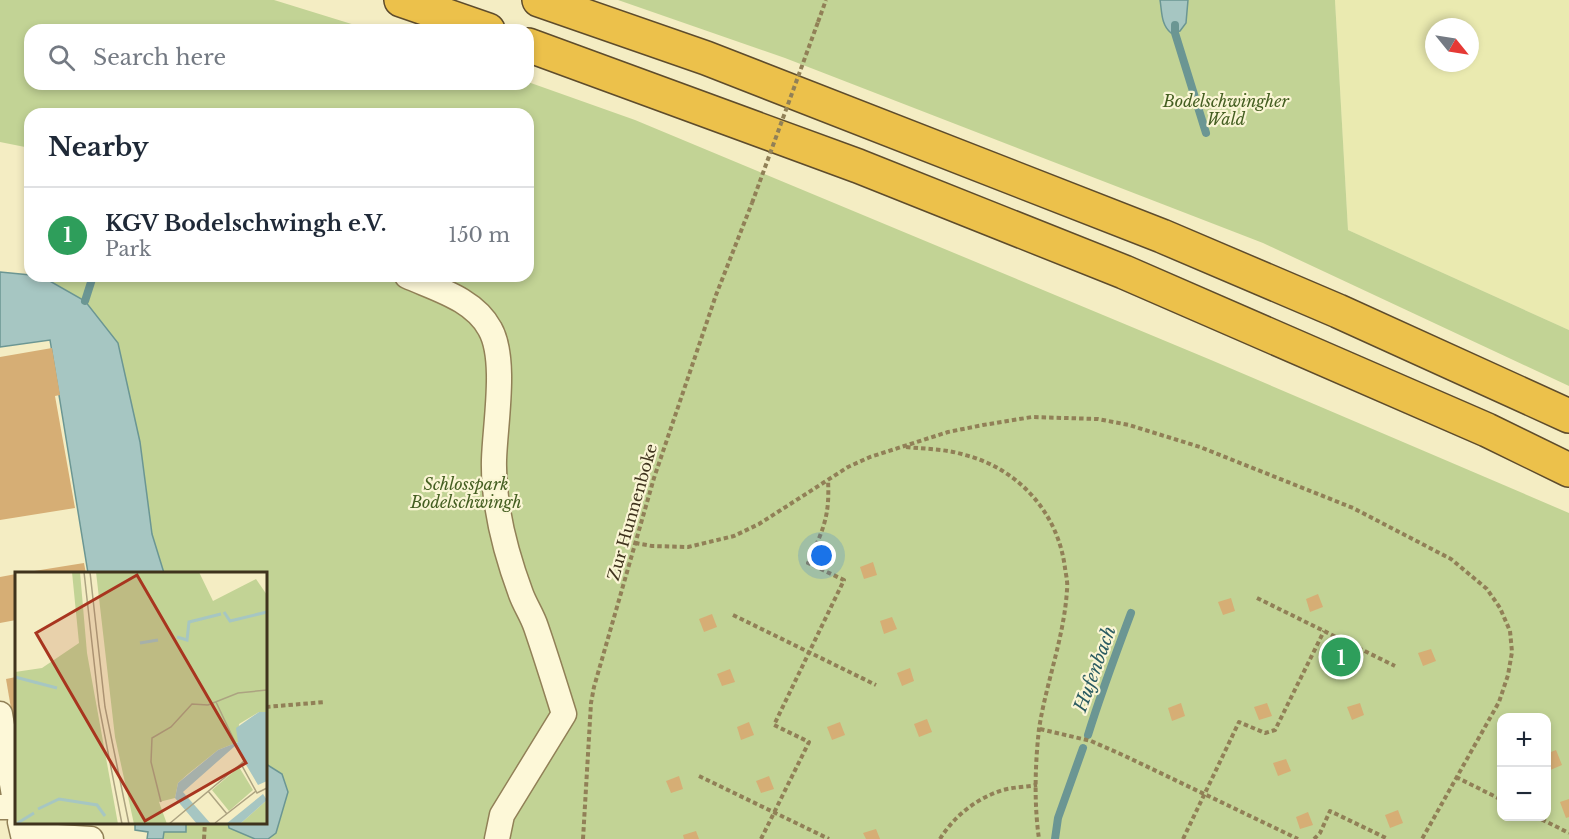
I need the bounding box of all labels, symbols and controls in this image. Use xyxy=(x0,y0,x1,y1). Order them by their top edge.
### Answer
north arrow xyxy=(1425,18,1479,72)
search box xyxy=(24,24,534,90)
icon: search xyxy=(45,41,78,74)
text: Search here xyxy=(93,44,226,71)
park label: Bodelschwingher Wald xyxy=(1162,91,1290,129)
text: Nearby xyxy=(48,131,149,163)
text: KGV Bodelschwingh e.V. xyxy=(105,210,386,237)
text: 1 xyxy=(63,223,72,247)
text: 150 m xyxy=(448,223,510,247)
text: Park xyxy=(105,237,151,261)
street label: Zur Hunnenboke xyxy=(603,441,661,583)
park label: Schlosspark Bodelschwingh xyxy=(409,474,522,512)
your location xyxy=(807,541,836,570)
inset map xyxy=(15,572,267,824)
water label: Hufenbach xyxy=(1069,623,1121,716)
pin: 1 xyxy=(1322,634,1360,680)
map controls xyxy=(1497,713,1551,821)
button: + xyxy=(1497,713,1551,767)
button: − xyxy=(1497,767,1551,821)

